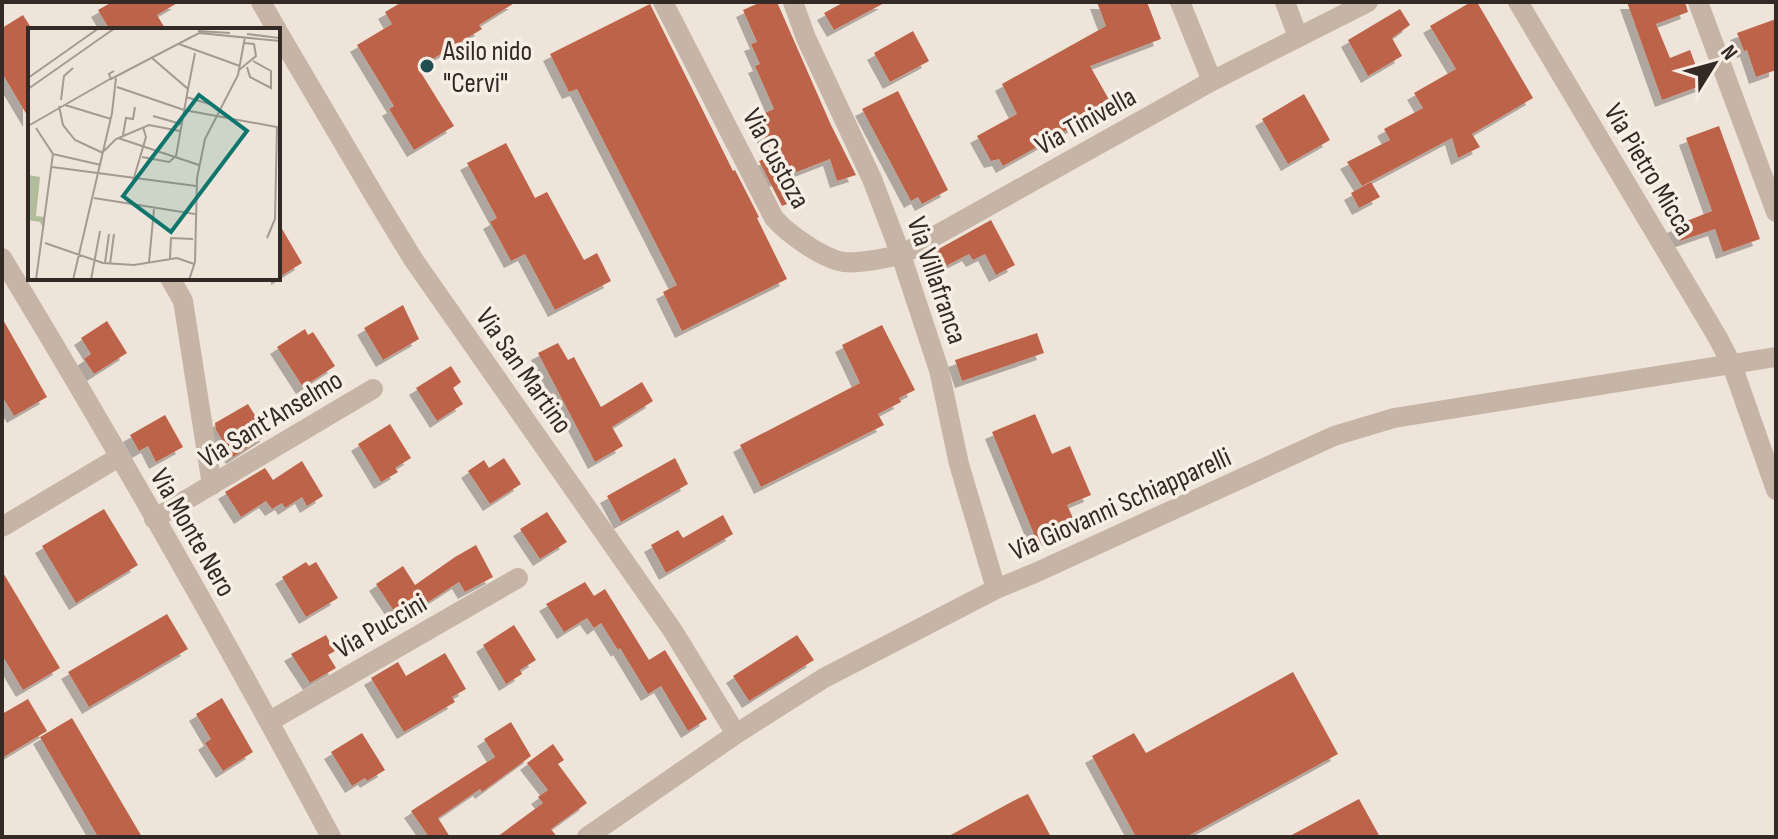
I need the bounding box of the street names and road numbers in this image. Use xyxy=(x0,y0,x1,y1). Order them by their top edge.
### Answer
street label: Via Tinivella xyxy=(1030,80,1142,162)
street label: Via Pietro Micca xyxy=(1596,98,1701,242)
street label: Via Custoza xyxy=(735,103,816,214)
street label: Via Villafranca xyxy=(899,213,974,348)
street label: Via San Martino xyxy=(469,302,579,440)
street label: Via Sant'Anselmo xyxy=(193,364,349,475)
street label: Via Giovanni Schiapparelli xyxy=(1005,441,1236,568)
street label: Via Monte Nero xyxy=(143,463,243,603)
street label: Via Puccini xyxy=(329,587,433,666)

